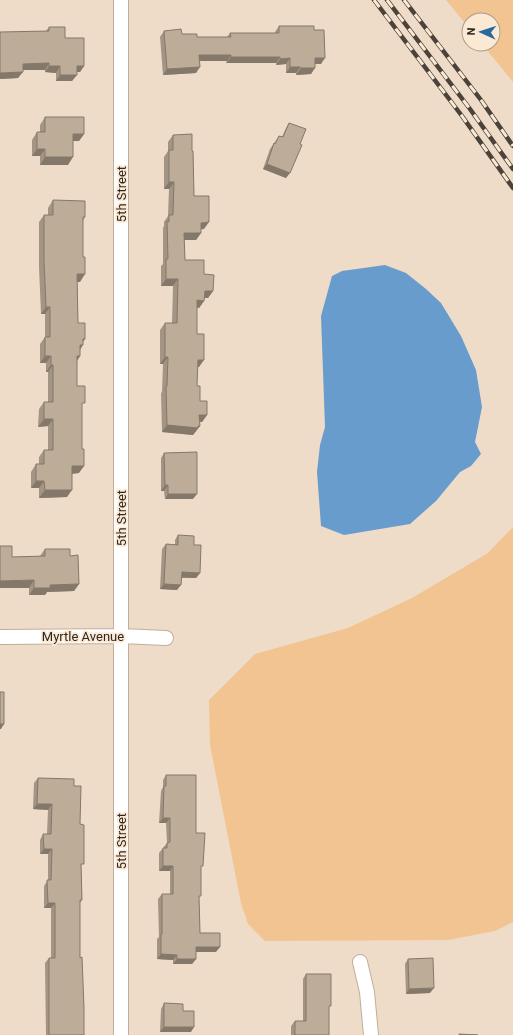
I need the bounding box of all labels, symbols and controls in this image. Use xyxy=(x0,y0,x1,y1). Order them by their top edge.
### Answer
north arrow xyxy=(461,12,501,52)
text: N xyxy=(465,27,478,36)
street label: 5th Street xyxy=(114,166,129,222)
street label: 5th Street xyxy=(114,490,129,546)
street label: Myrtle Avenue xyxy=(42,629,124,644)
street label: 5th Street xyxy=(114,813,129,869)

